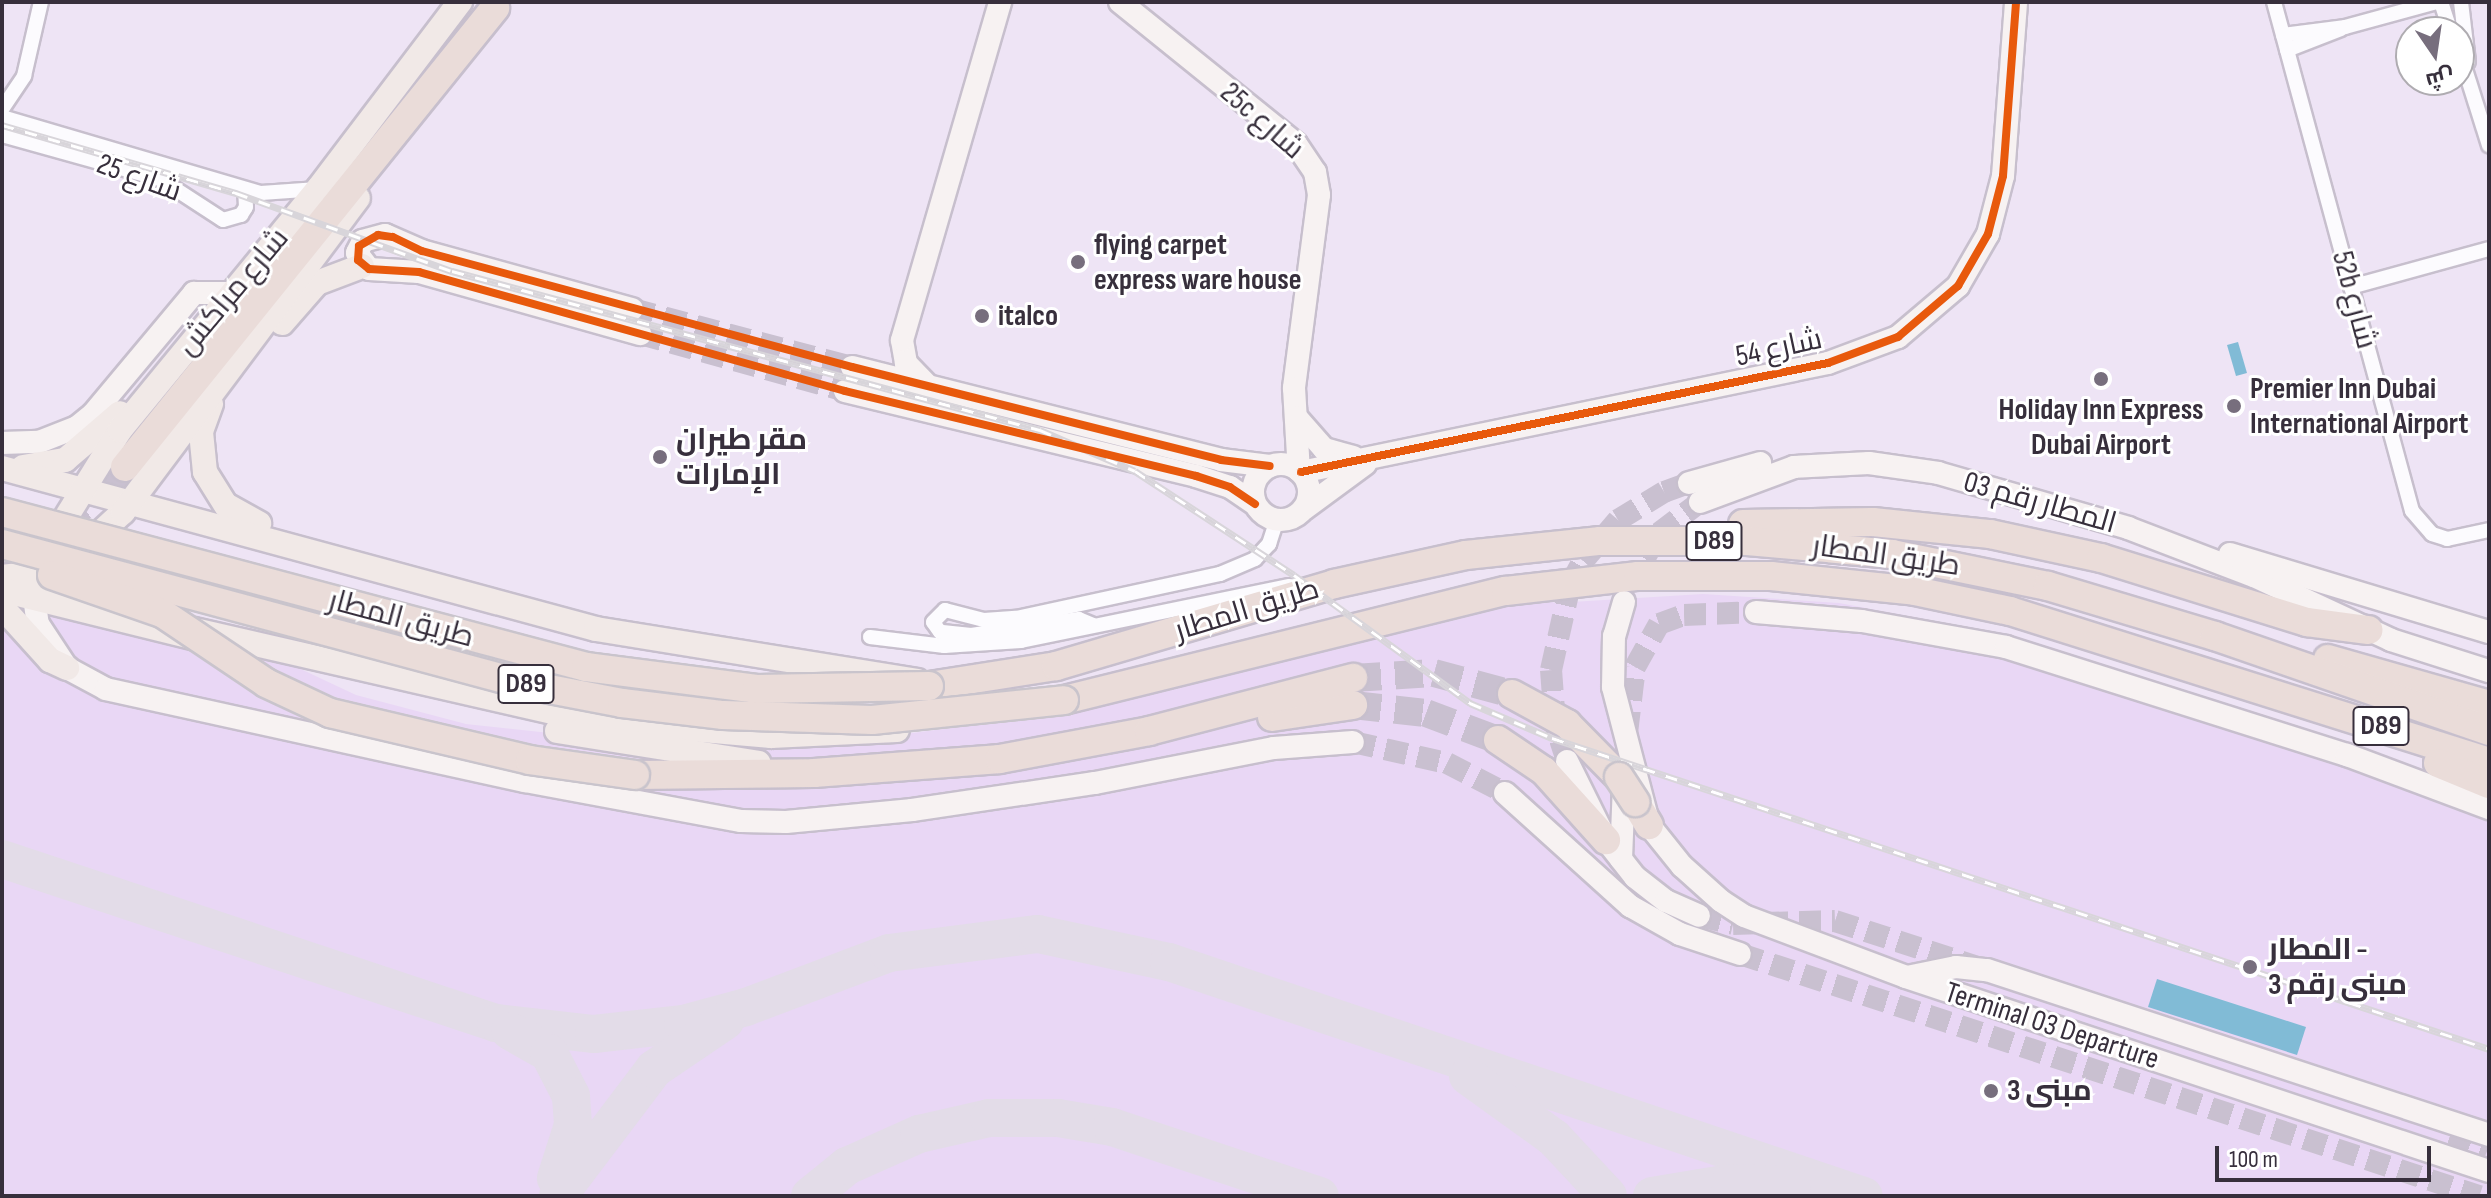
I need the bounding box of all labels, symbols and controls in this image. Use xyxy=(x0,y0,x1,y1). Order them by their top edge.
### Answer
north arrow xyxy=(2395,16,2475,96)
text: ش xyxy=(2423,62,2457,94)
street label: 25c شارع xyxy=(1213,75,1311,167)
street label: شارع 25 xyxy=(92,146,186,210)
street label: شارع مراكش xyxy=(169,221,297,363)
place label: flying carpet express ware house xyxy=(1094,227,1301,298)
street label: 52b شارع xyxy=(2324,247,2384,353)
marker: flying carpet express ware house xyxy=(1069,253,1087,271)
place label: italco xyxy=(998,298,1058,334)
marker: italco xyxy=(973,307,991,325)
street label: شارع 54 xyxy=(1732,321,1826,375)
marker: Holiday Inn Express Dubai Airport xyxy=(2092,370,2110,388)
place label: Premier Inn Dubai International Airport xyxy=(2250,371,2468,442)
place label: Holiday Inn Express Dubai Airport xyxy=(1998,392,2204,462)
marker: Premier Inn Dubai International Airport xyxy=(2225,397,2243,415)
place label: مقر طيران الإمارات xyxy=(676,422,807,492)
marker: مقر طيران الإمارات xyxy=(651,448,669,466)
street label: المطار رقم 03 xyxy=(1960,464,2120,542)
road number: D89 xyxy=(1684,517,1744,565)
street label: طريق المطار xyxy=(1810,528,1962,584)
street label: طريق المطار xyxy=(1170,571,1324,649)
street label: طريق المطار xyxy=(324,582,478,656)
road number: D89 xyxy=(496,660,556,708)
road number: D89 xyxy=(2351,702,2411,750)
place label: المطار - مبنى رقم 3 xyxy=(2268,932,2407,1002)
marker: المطار - مبنى رقم 3 xyxy=(2239,956,2261,978)
street label: Terminal 03 Departure xyxy=(1940,974,2164,1078)
place label: مبنى 3 xyxy=(2007,1073,2092,1109)
marker: مبنى 3 xyxy=(1982,1082,2000,1100)
scale bar xyxy=(2219,1130,2435,1180)
text: 100 m xyxy=(2229,1145,2278,1174)

